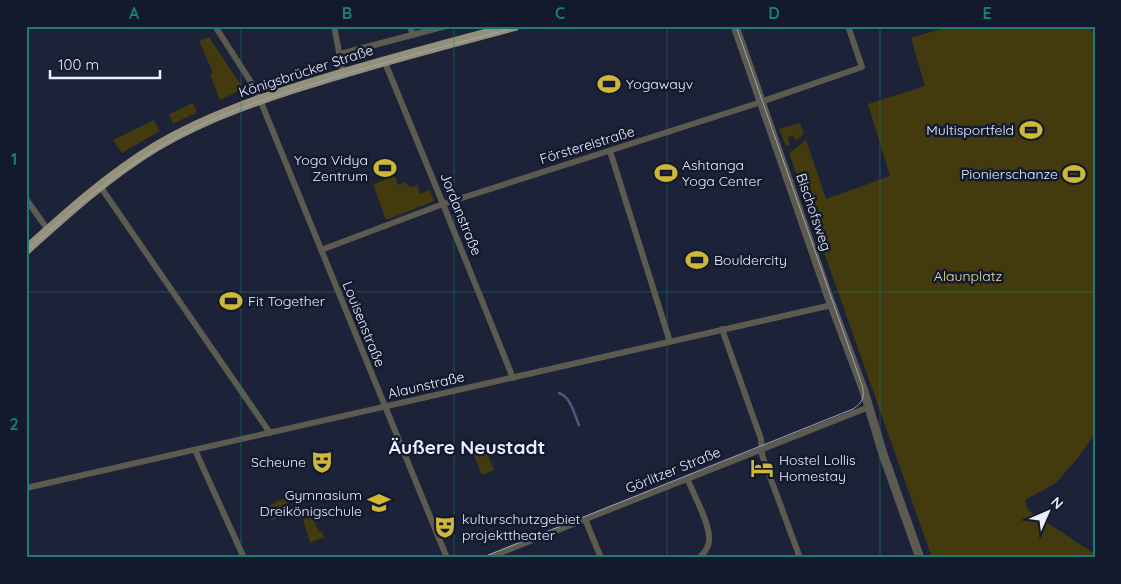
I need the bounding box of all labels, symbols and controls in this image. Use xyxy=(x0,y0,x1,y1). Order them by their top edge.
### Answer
text: A xyxy=(129,3,140,23)
text: B xyxy=(342,3,352,23)
text: C xyxy=(555,3,565,23)
text: D xyxy=(768,3,780,23)
text: E xyxy=(982,3,992,23)
street label: Königsbrücker Straße xyxy=(237,41,376,101)
scale bar xyxy=(50,48,160,80)
text: 100 m xyxy=(58,55,99,74)
sports icon: Yogawayv xyxy=(596,71,622,97)
place label: Yogawayv xyxy=(626,75,693,93)
sports icon: Multisportfeld xyxy=(1018,117,1044,143)
place label: Multisportfeld xyxy=(926,121,1014,139)
street label: Förstereistraße xyxy=(537,122,637,168)
text: 1 xyxy=(11,149,17,169)
place label: Yoga Vidya Zentrum xyxy=(294,151,368,185)
sports icon: Yoga Vidya Zentrum xyxy=(372,155,398,181)
place label: Ashtanga Yoga Center xyxy=(682,156,762,190)
sports icon: Ashtanga Yoga Center xyxy=(653,160,679,186)
sports icon: Pionierschanze xyxy=(1061,161,1087,187)
place label: Pionierschanze xyxy=(961,165,1058,183)
street label: Jordanstraße xyxy=(436,170,486,258)
street label: Bischofsweg xyxy=(792,171,836,253)
sports icon: Bouldercity xyxy=(684,247,710,273)
place label: Bouldercity xyxy=(714,251,787,269)
park label: Alaunplatz xyxy=(934,267,1002,285)
street label: Louisenstraße xyxy=(339,279,389,370)
sports icon: Fit Together xyxy=(218,288,244,314)
place label: Fit Together xyxy=(248,292,326,310)
street label: Alaunstraße xyxy=(386,367,466,403)
text: 2 xyxy=(9,414,19,434)
district label: Äußere Neustadt xyxy=(389,435,545,459)
street label: Görlitzer Straße xyxy=(623,443,723,497)
theatre icon: Scheune xyxy=(309,449,335,475)
place label: Hostel Lollis Homestay xyxy=(779,451,856,485)
place label: Scheune xyxy=(251,453,306,471)
hotel icon: Hostel Lollis Homestay xyxy=(749,455,775,481)
place label: Gymnasium Dreikönigschule xyxy=(260,486,362,520)
north arrow xyxy=(1024,486,1074,536)
school or university icon: Gymnasium Dreikönigschule xyxy=(366,490,392,516)
text: N xyxy=(1047,493,1067,513)
place label: kulturschutzgebiet projekttheater xyxy=(462,510,581,544)
theatre icon: kulturschutzgebiet projekttheater xyxy=(432,514,458,540)

